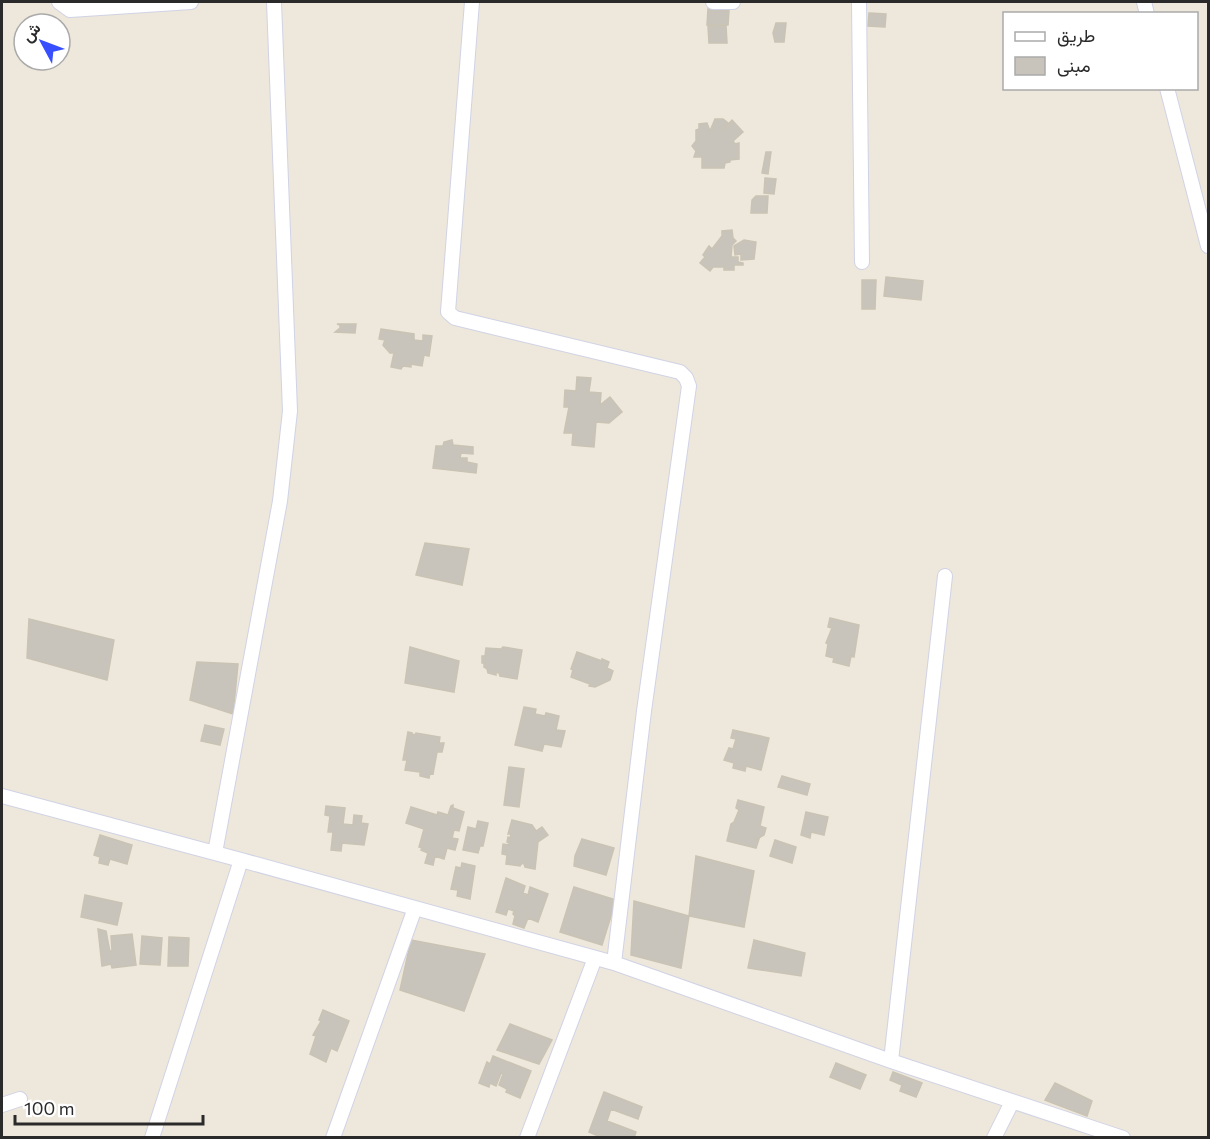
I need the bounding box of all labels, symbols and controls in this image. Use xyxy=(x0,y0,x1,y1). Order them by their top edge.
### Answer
north arrow xyxy=(12,12,72,72)
legend xyxy=(1003,12,1198,90)
text: ش xyxy=(17,18,45,46)
text: طريق xyxy=(1057,24,1095,47)
text: مبنى xyxy=(1057,54,1091,77)
scale bar xyxy=(15,1088,202,1126)
text: 100 m xyxy=(24,1097,74,1119)

